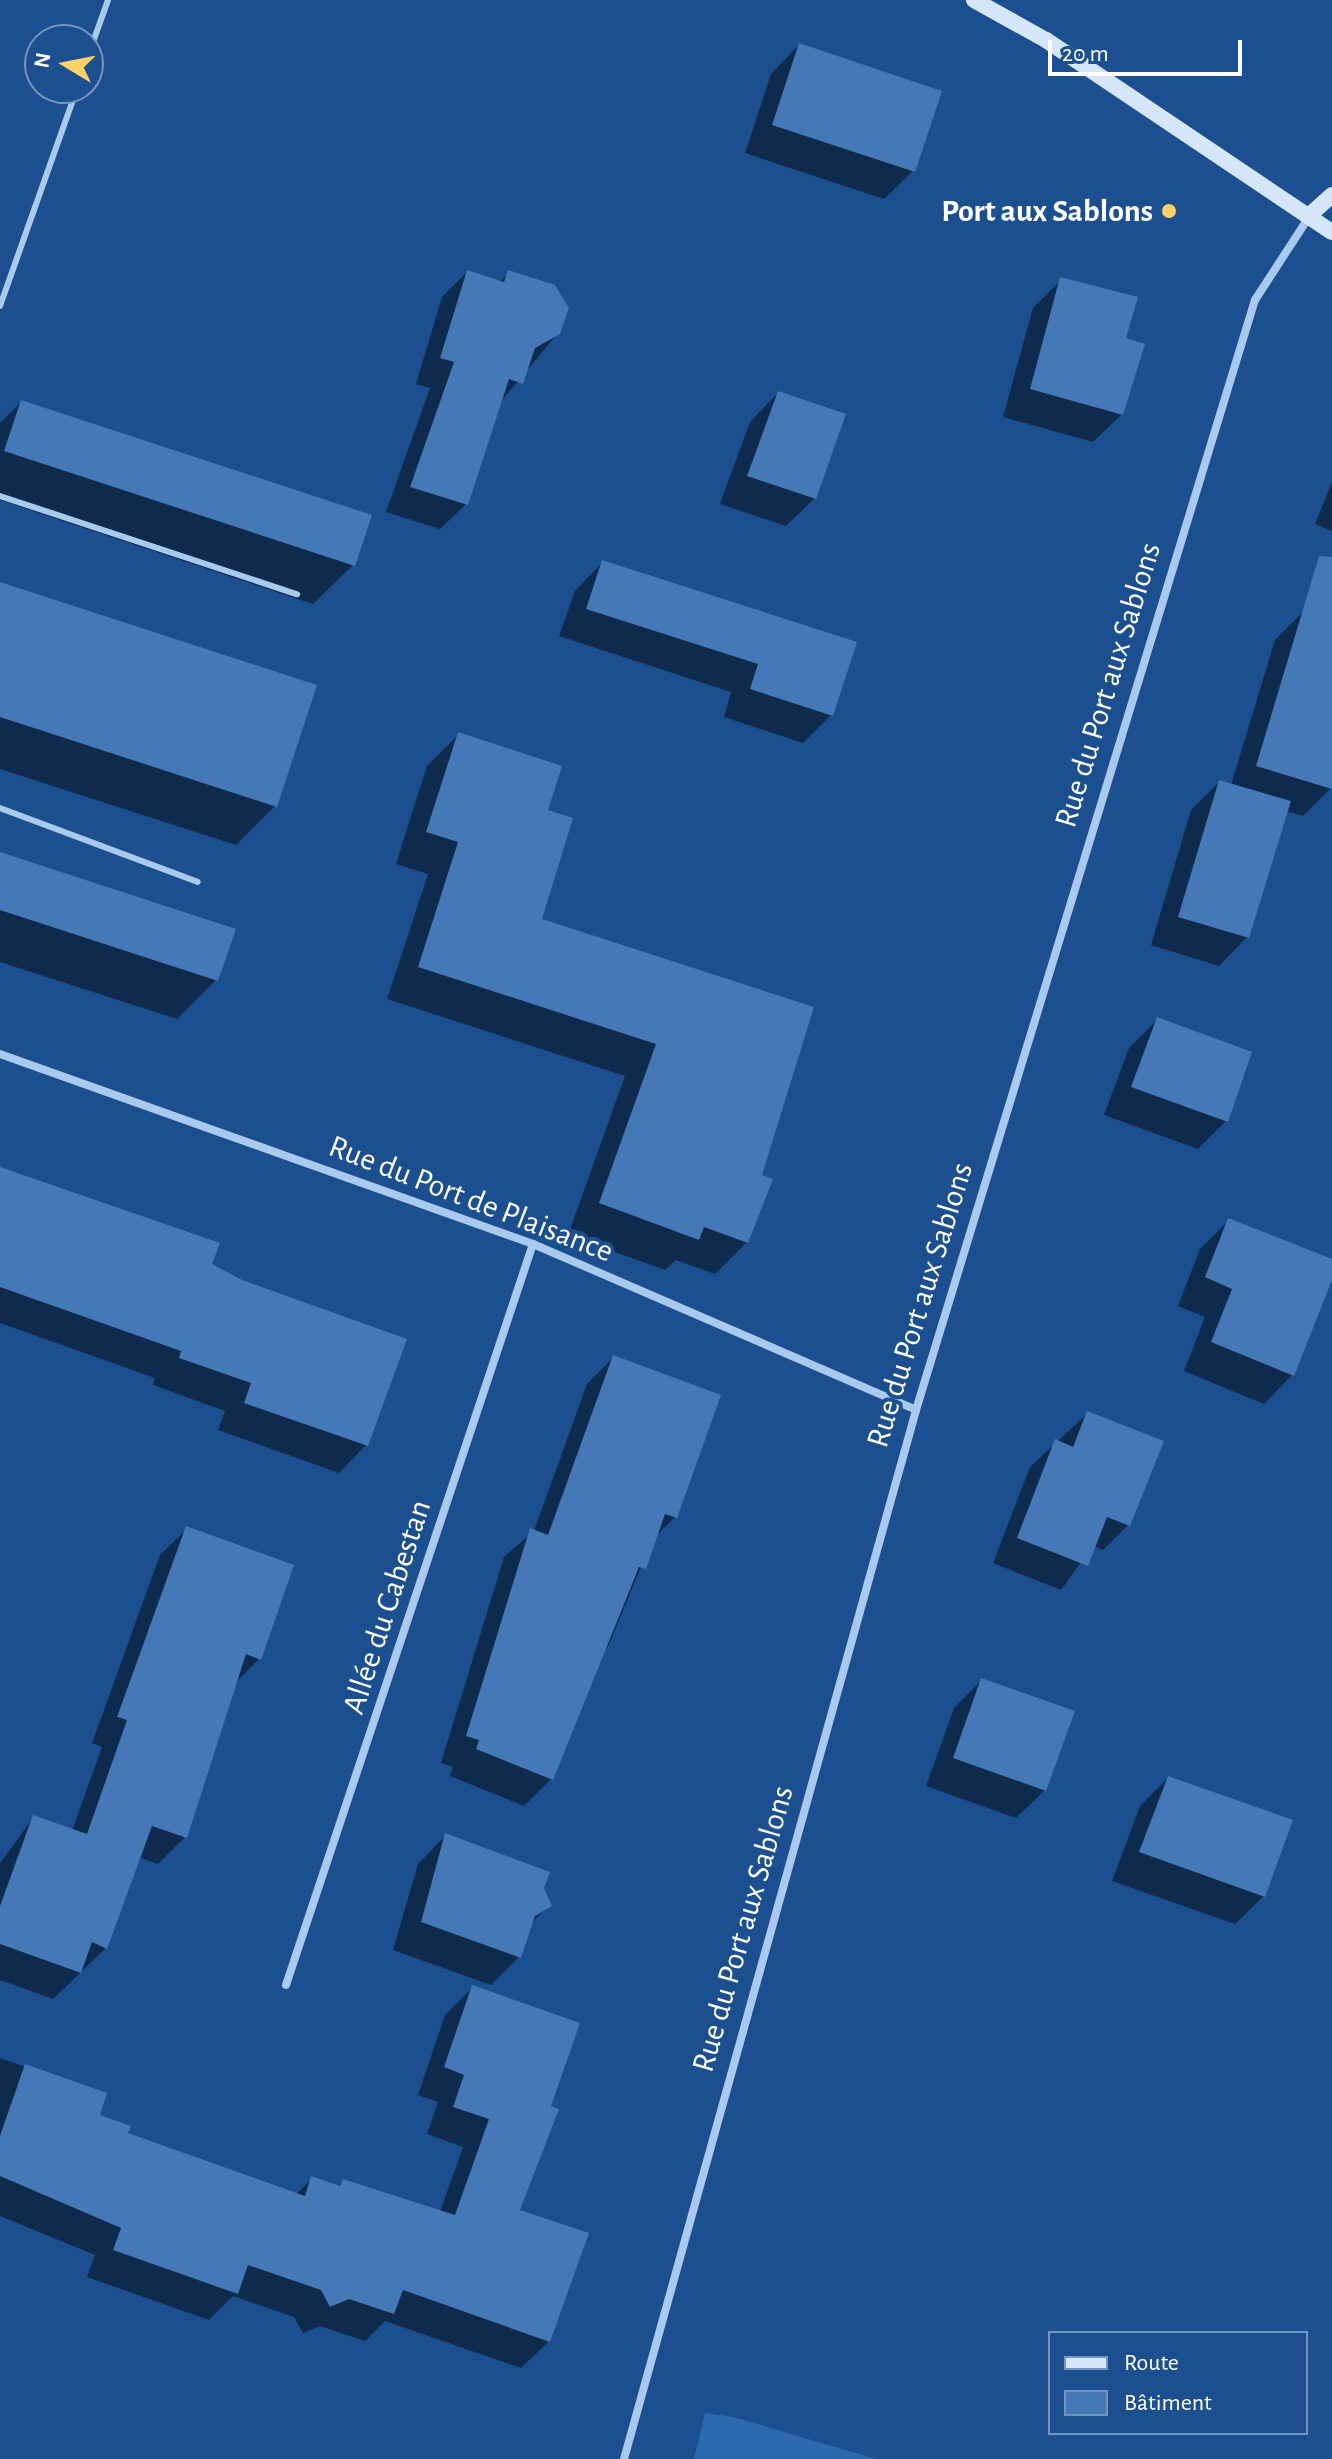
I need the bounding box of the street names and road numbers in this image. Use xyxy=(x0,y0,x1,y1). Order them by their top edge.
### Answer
street label: Rue du Port aux Sablons xyxy=(1046,538,1170,832)
street label: Rue du Port de Plaisance xyxy=(323,1127,619,1271)
street label: Rue du Port aux Sablons xyxy=(858,1158,982,1452)
street label: Allée du Cabestan xyxy=(334,1495,440,1719)
street label: Rue du Port aux Sablons xyxy=(684,1782,802,2076)

